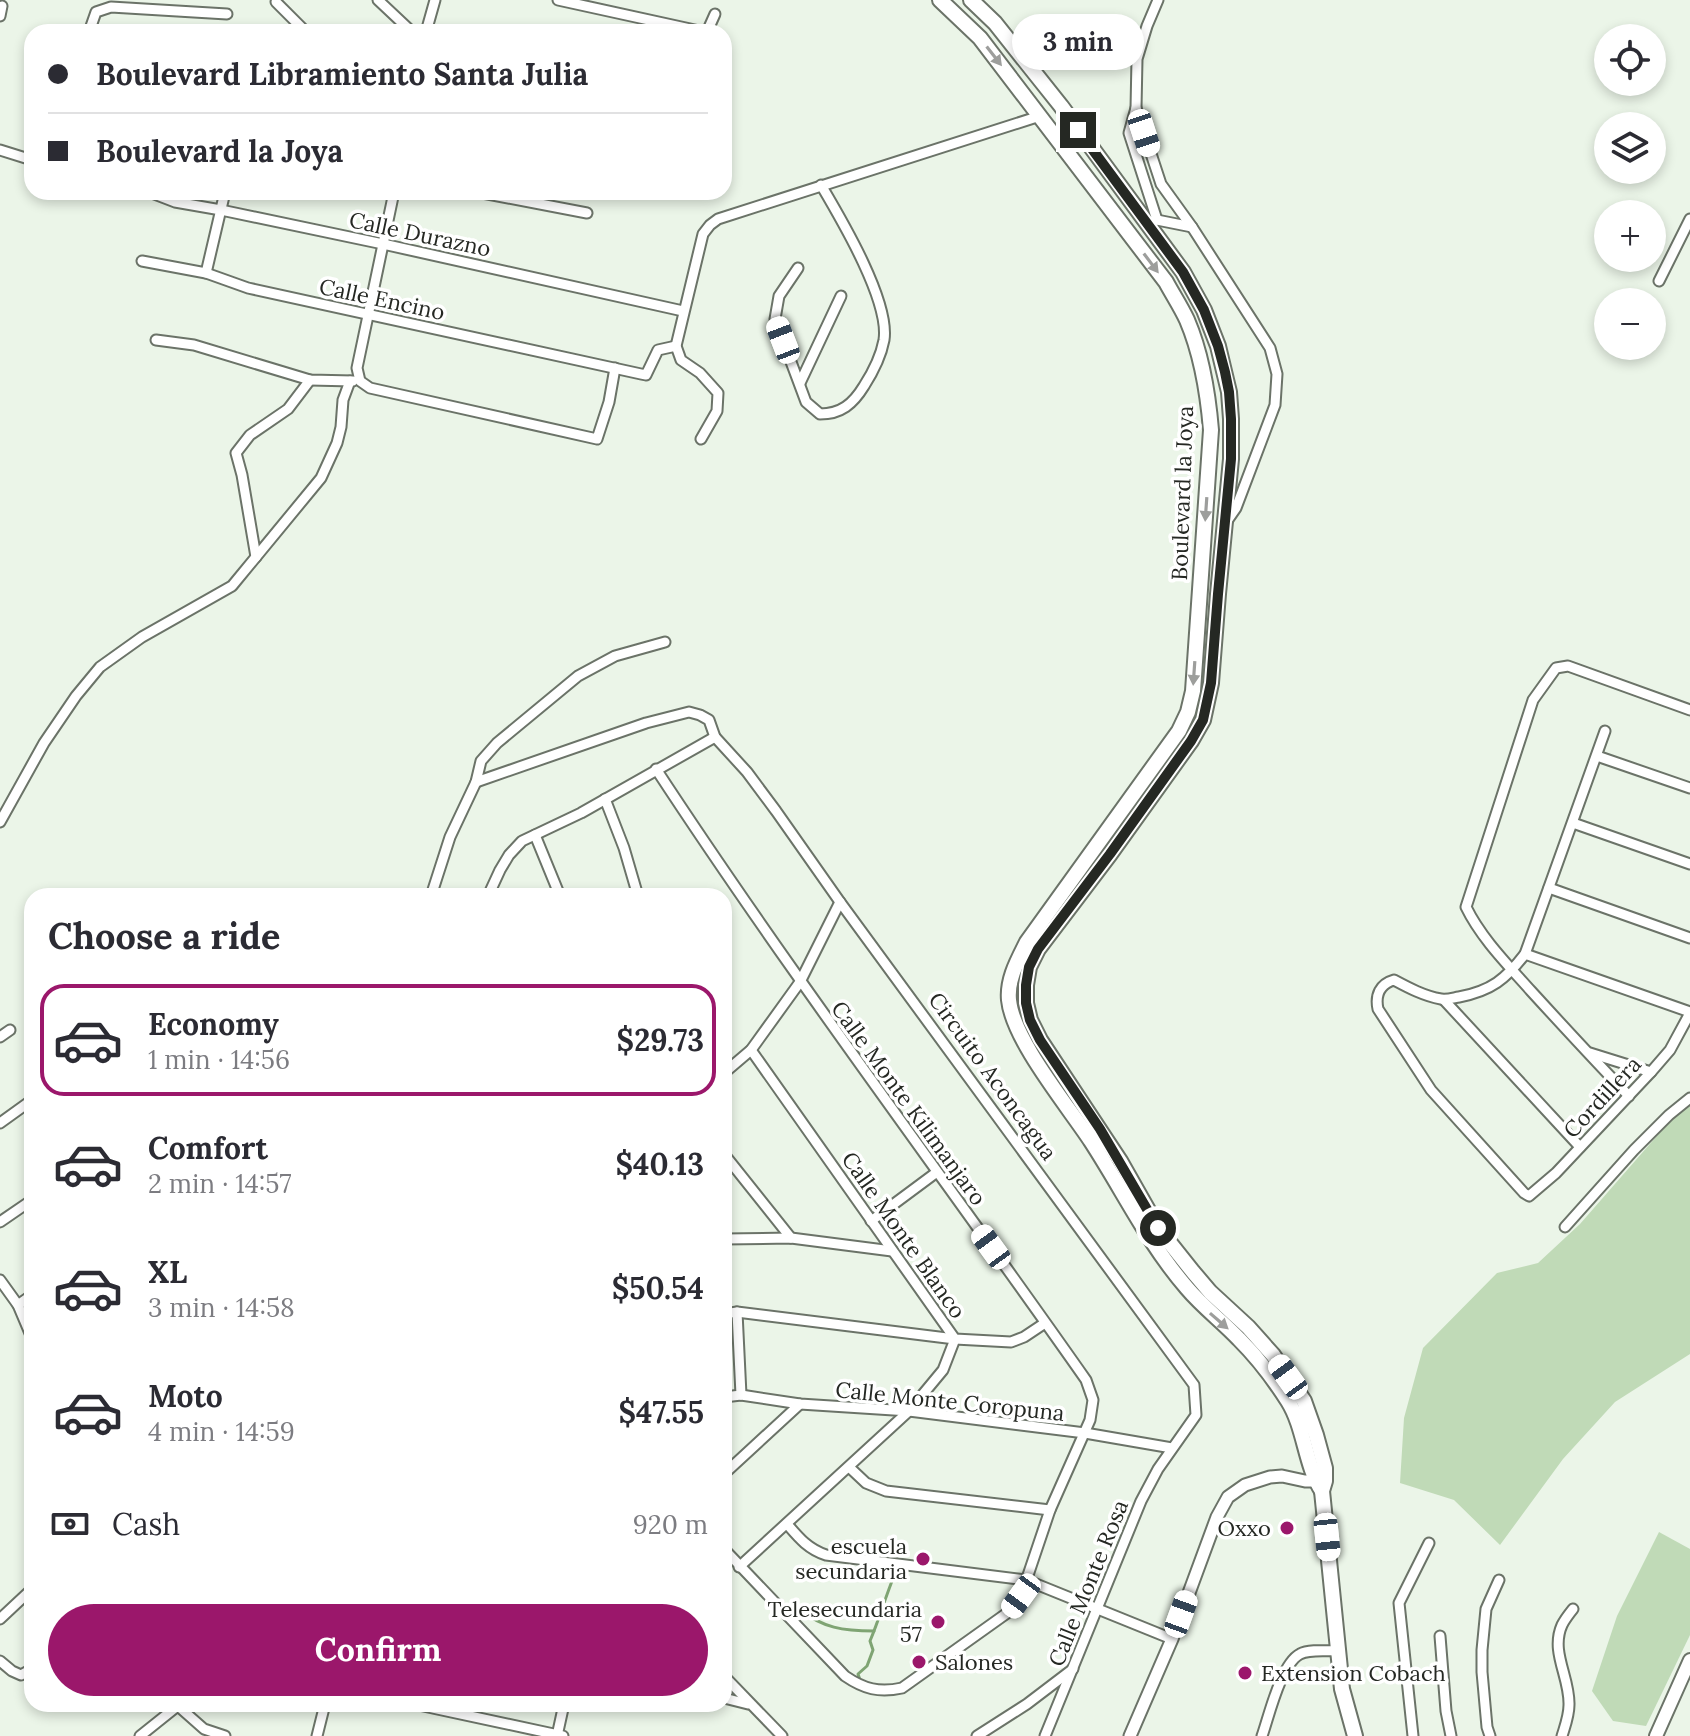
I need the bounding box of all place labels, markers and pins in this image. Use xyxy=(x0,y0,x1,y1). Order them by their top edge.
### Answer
place label: Oxxo xyxy=(1218,1514,1271,1542)
marker: Oxxo xyxy=(1278,1519,1296,1537)
place label: escuela secundaria xyxy=(795,1532,907,1585)
marker: escuela secundaria xyxy=(914,1550,932,1568)
place label: Telesecundaria 57 xyxy=(767,1595,922,1648)
marker: Telesecundaria 57 xyxy=(929,1613,947,1631)
place label: Salones xyxy=(935,1648,1013,1676)
marker: Salones xyxy=(910,1653,928,1671)
place label: Extension Cobach xyxy=(1261,1659,1446,1687)
marker: Extension Cobach xyxy=(1236,1664,1254,1682)

